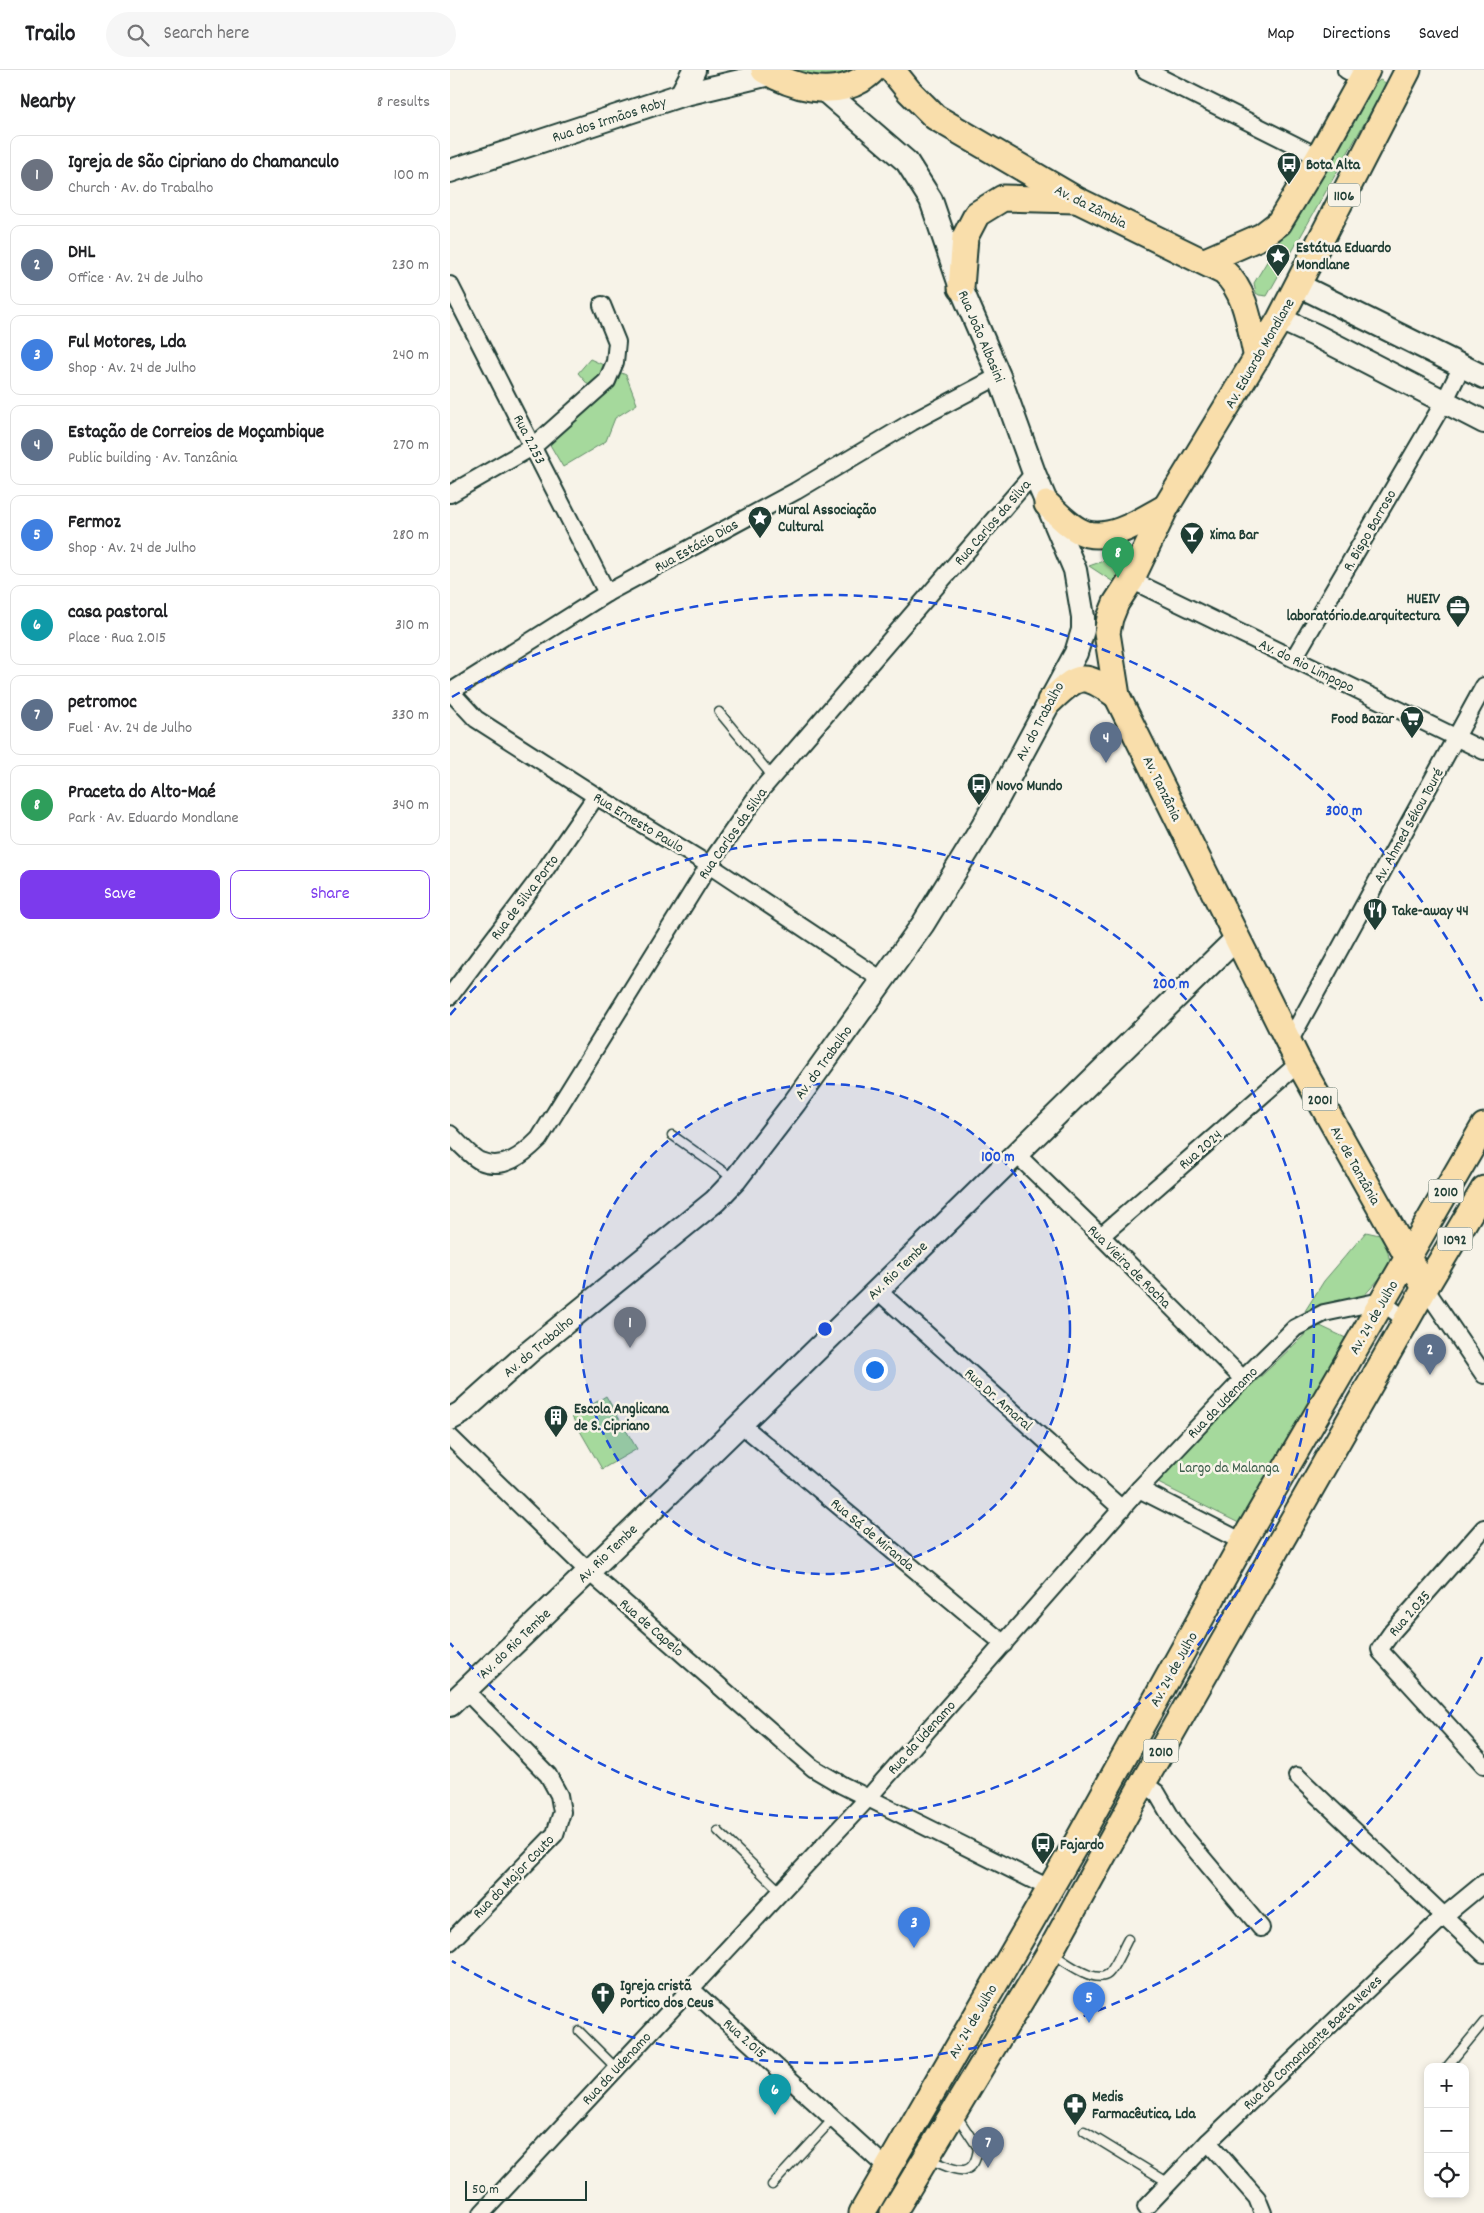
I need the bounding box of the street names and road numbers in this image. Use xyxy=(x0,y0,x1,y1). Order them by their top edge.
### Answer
street label: Rua dos Irmãos Roby xyxy=(550,92,670,150)
street label: Av. da Zâmbia xyxy=(1050,180,1131,236)
road number: 1106 xyxy=(1328,184,1360,206)
street label: Rua João Albasini xyxy=(951,287,1010,386)
street label: Av. Eduardo Mondlane xyxy=(1220,294,1301,413)
street label: Rua 2.253 xyxy=(506,411,550,469)
street label: Rua Carlos da Silva xyxy=(950,475,1038,571)
street label: R. Bispo Barroso xyxy=(1338,486,1403,576)
street label: Rua Estácio Dias xyxy=(651,515,743,579)
street label: Av. do Rio Limpopo xyxy=(1255,634,1358,700)
street label: Av. do Trabalho xyxy=(1011,678,1071,765)
street label: Av. Tanzânia xyxy=(1136,752,1187,826)
street label: Av. Ahmed Sékou Touré xyxy=(1369,764,1451,887)
street label: Rua Carlos da Silva xyxy=(694,783,774,885)
street label: Rua Ernesto Paulo xyxy=(588,788,688,860)
street label: Rua de Silva Porto xyxy=(486,851,565,946)
street label: Av. do Trabalho xyxy=(790,1021,859,1105)
road number: 2001 xyxy=(1302,1088,1338,1110)
street label: Av. de Tanzânia xyxy=(1323,1122,1385,1210)
street label: Rua 2024 xyxy=(1175,1125,1228,1176)
road number: 2010 xyxy=(1428,1180,1464,1202)
street label: Rua Vieira de Rocha xyxy=(1082,1221,1176,1315)
road number: 1092 xyxy=(1438,1228,1472,1250)
street label: Av. Rio Tembe xyxy=(863,1237,934,1306)
street label: Av. 24 de Julho xyxy=(1345,1276,1405,1359)
street label: Av. do Trabalho xyxy=(499,1311,580,1384)
street label: Rua da Udenamo xyxy=(1183,1362,1264,1445)
street label: Rua Dr. Amaral xyxy=(959,1364,1037,1437)
street label: Rua Sá de Miranda xyxy=(825,1494,919,1578)
street label: Av. Rio Tembe xyxy=(573,1520,644,1589)
street label: Rua 2.035 xyxy=(1384,1586,1437,1642)
street label: Rua de Capelo xyxy=(613,1594,688,1663)
street label: Av. do Rio Tembe xyxy=(474,1604,557,1685)
street label: Av. 24 de Julho xyxy=(1145,1628,1205,1711)
street label: Rua da Udenamo xyxy=(883,1696,962,1780)
road number: 2010 xyxy=(1144,1740,1178,1762)
street label: Rua do Major Couto xyxy=(468,1830,561,1924)
street label: Rua do Comandante Baeta Neves xyxy=(1239,1971,1388,2116)
street label: Av. 24 de Julho xyxy=(944,1980,1004,2063)
street label: Rua 2.015 xyxy=(717,2014,770,2065)
street label: Rua da Udenamo xyxy=(578,2027,658,2111)

